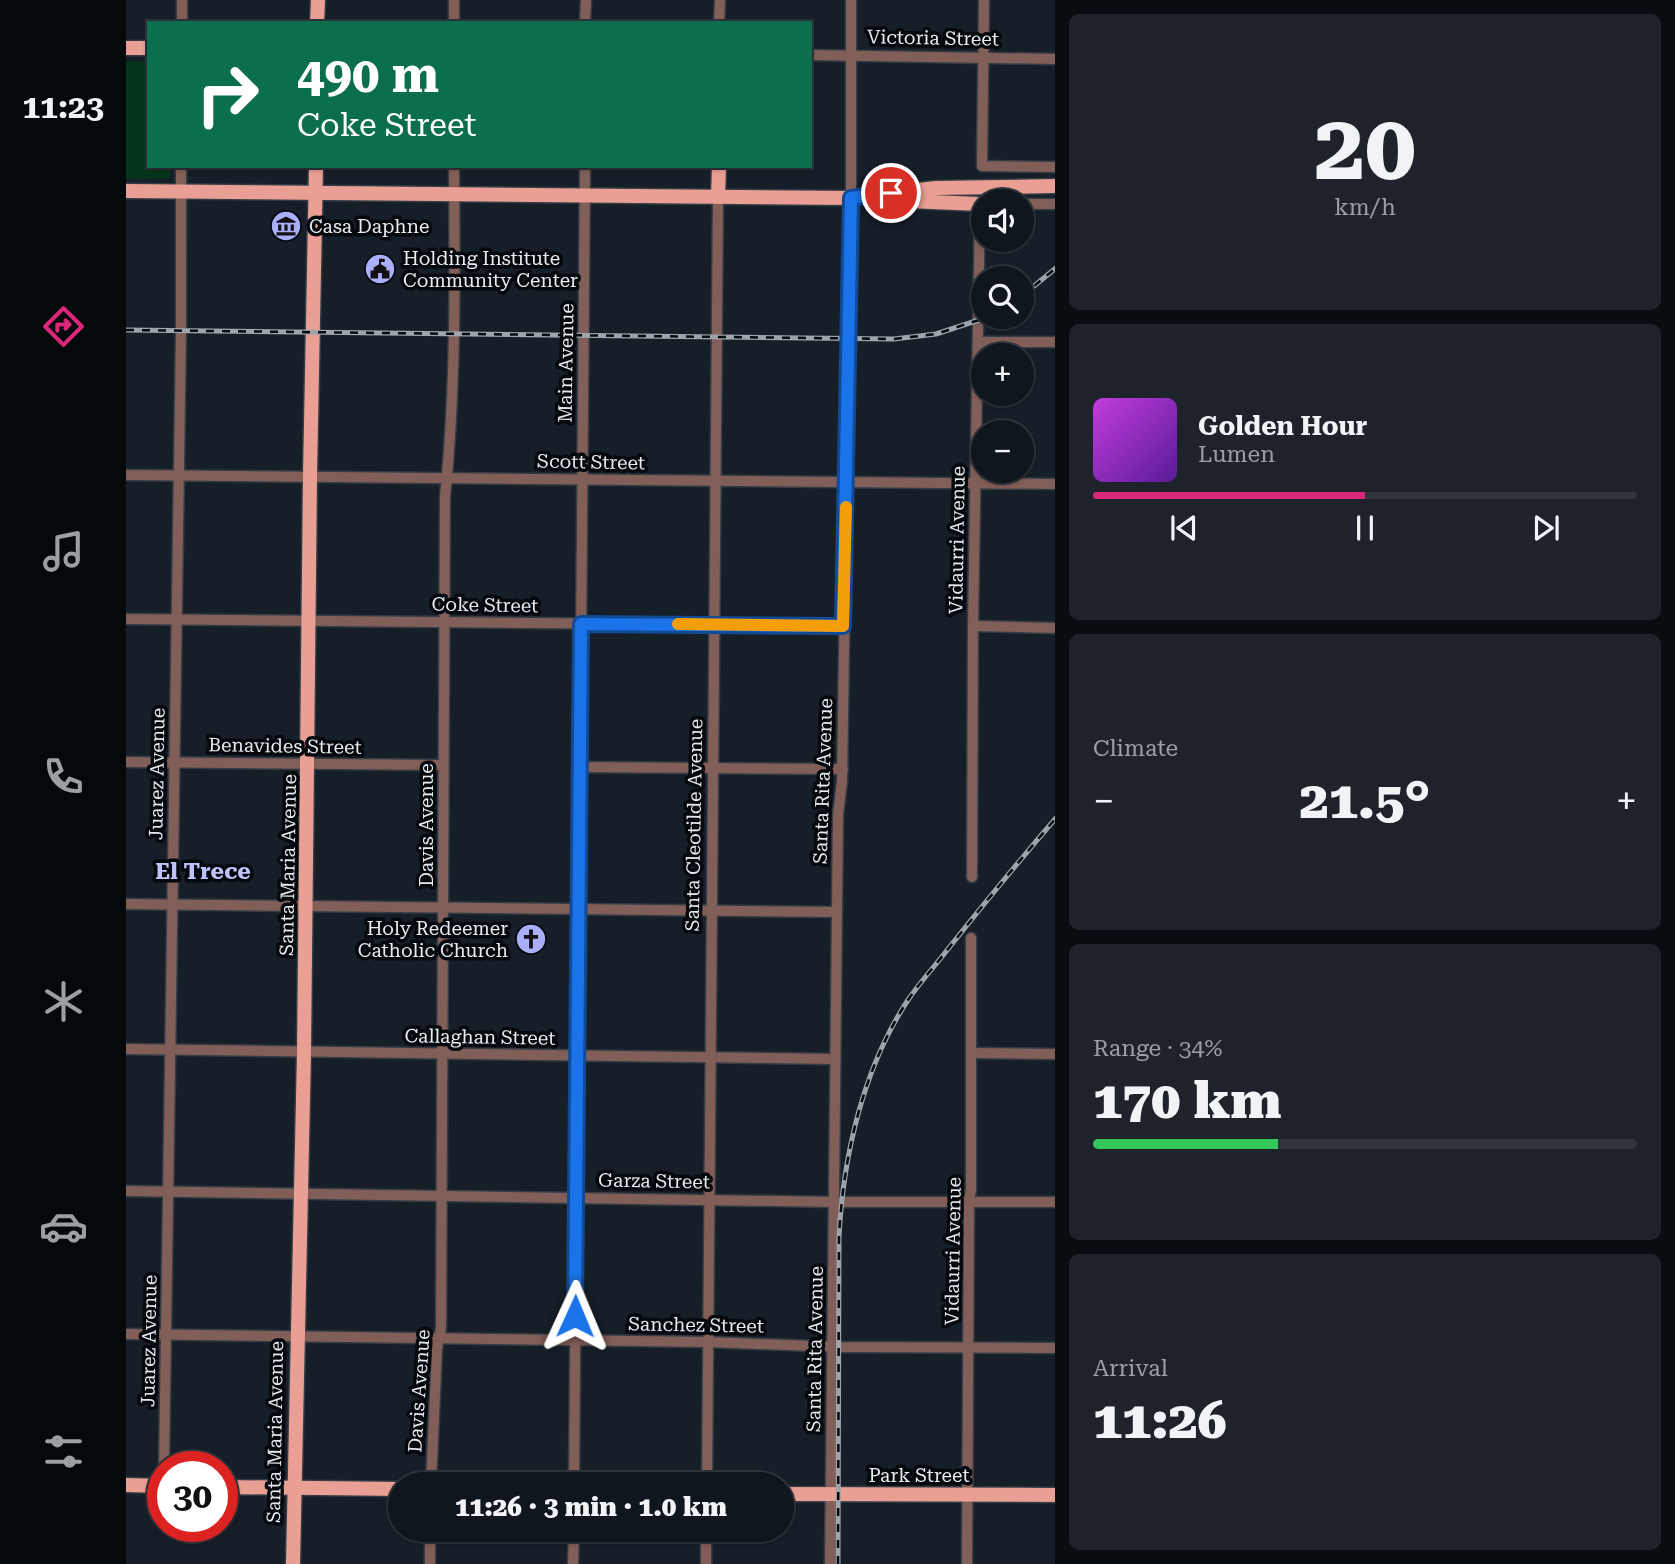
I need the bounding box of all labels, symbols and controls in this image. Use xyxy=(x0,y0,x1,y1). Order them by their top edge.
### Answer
street label: Victoria Street xyxy=(867,25,999,51)
text: 490 m xyxy=(297,47,439,104)
icon: right xyxy=(182,49,273,140)
text: 11:23 xyxy=(22,88,104,126)
text: 20 xyxy=(1314,95,1416,201)
text: Coke Street xyxy=(297,106,477,144)
pin xyxy=(861,163,921,223)
icon: arrive xyxy=(872,174,910,212)
map controls xyxy=(971,189,1034,483)
button: sound xyxy=(971,189,1034,252)
text: km/h xyxy=(1334,194,1396,221)
museum icon: Casa Daphne xyxy=(269,209,303,243)
place label: Casa Daphne xyxy=(309,215,429,238)
place label: Holding Institute Community Center xyxy=(403,247,578,292)
public building icon: Holding Institute Community Center xyxy=(363,252,397,286)
button: search xyxy=(971,266,1034,329)
icon: directions xyxy=(39,302,88,351)
street label: Main Avenue xyxy=(553,303,579,423)
button: + xyxy=(971,343,1034,406)
text: Golden Hour xyxy=(1198,411,1367,441)
button: − xyxy=(971,420,1034,483)
text: Lumen xyxy=(1198,441,1275,468)
street label: Scott Street xyxy=(537,450,645,474)
street label: Vidaurri Avenue xyxy=(944,466,970,614)
icon: previous xyxy=(1165,509,1203,547)
icon: pause xyxy=(1346,509,1384,547)
icon: next xyxy=(1527,509,1565,547)
icon: music xyxy=(39,527,88,576)
street label: Coke Street xyxy=(432,593,538,617)
street label: Santa Rita Avenue xyxy=(809,698,837,864)
street label: Juarez Avenue xyxy=(144,708,170,840)
street label: Santa Cleotilde Avenue xyxy=(681,718,707,932)
street label: Benavides Street xyxy=(208,733,362,759)
text: Climate xyxy=(1093,735,1178,762)
icon: phone xyxy=(39,752,88,801)
street label: Davis Avenue xyxy=(415,763,438,887)
text: 21.5° xyxy=(1300,770,1430,831)
street label: Santa Maria Avenue xyxy=(275,774,301,956)
text: − xyxy=(1093,779,1114,823)
text: + xyxy=(1616,779,1637,823)
district label: El Trece xyxy=(155,858,251,885)
place label: Holy Redeemer Catholic Church xyxy=(358,917,508,962)
church icon: Holy Redeemer Catholic Church xyxy=(514,922,548,956)
icon: climate xyxy=(39,977,88,1026)
street label: Callaghan Street xyxy=(404,1024,556,1050)
text: Range · 34% xyxy=(1093,1035,1222,1062)
text: 170 km xyxy=(1093,1070,1281,1131)
street label: Garza Street xyxy=(598,1169,710,1193)
street label: Vidaurri Avenue xyxy=(940,1177,966,1325)
icon: car xyxy=(39,1202,88,1251)
street label: Santa Rita Avenue xyxy=(802,1266,828,1432)
street label: Juarez Avenue xyxy=(136,1275,162,1407)
position arrow xyxy=(538,1279,612,1353)
street label: Sanchez Street xyxy=(628,1312,764,1338)
street label: Davis Avenue xyxy=(403,1329,435,1453)
street label: Santa Maria Avenue xyxy=(262,1341,288,1523)
text: Arrival xyxy=(1093,1355,1168,1382)
text: 11:26 xyxy=(1093,1390,1227,1451)
icon: filters xyxy=(39,1427,88,1476)
speed limit sign: 30 xyxy=(147,1451,238,1542)
street label: Park Street xyxy=(868,1464,970,1487)
text: 11:26 · 3 min · 1.0 km xyxy=(455,1492,727,1522)

